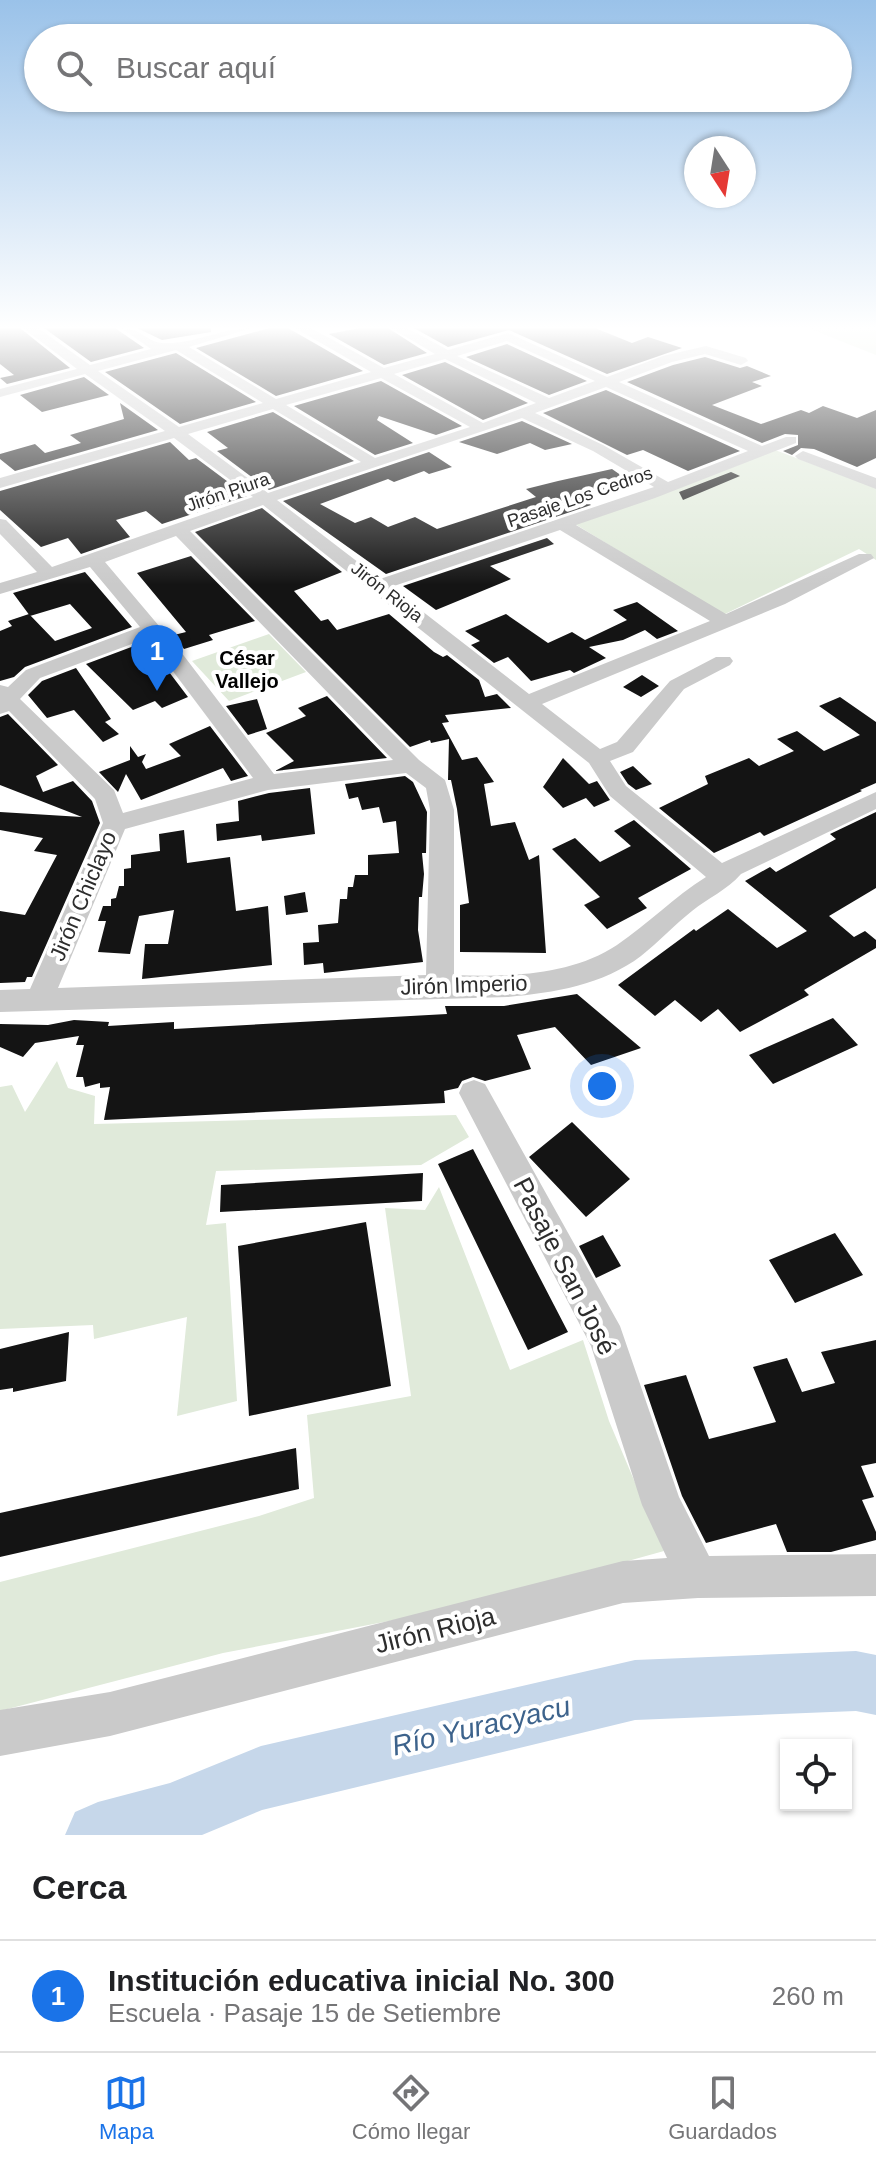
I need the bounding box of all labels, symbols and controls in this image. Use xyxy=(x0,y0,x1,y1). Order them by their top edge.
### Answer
search box xyxy=(24,24,852,112)
icon: search xyxy=(52,46,96,90)
text: Buscar aquí xyxy=(116,51,276,84)
north arrow xyxy=(684,136,756,208)
street label: Pasaje Los Cedros xyxy=(505,463,655,531)
street label: Jirón Piura xyxy=(184,468,273,515)
street label: Jirón Rioja xyxy=(347,558,427,627)
pin: 1 xyxy=(131,625,183,691)
district label: César Vallejo xyxy=(215,647,279,692)
street label: Jirón Chiclayo xyxy=(44,828,122,964)
street label: Jirón Imperio xyxy=(400,970,528,1000)
your location xyxy=(582,1066,622,1106)
street label: Pasaje San José xyxy=(507,1172,623,1360)
street label: Jirón Rioja xyxy=(372,1600,499,1659)
water label: Río Yuracyacu xyxy=(389,1690,574,1762)
map controls xyxy=(780,1739,852,1811)
button: locate xyxy=(780,1739,852,1811)
text: Cerca xyxy=(32,1868,127,1906)
text: Institución educativa inicial No. 300 xyxy=(108,1964,615,1997)
text: 1 xyxy=(51,1981,65,2011)
text: 260 m xyxy=(772,1981,844,2011)
text: Escuela · Pasaje 15 de Setiembre xyxy=(108,1998,501,2028)
tab: Mapa xyxy=(99,2071,154,2145)
tab: Cómo llegar xyxy=(352,2071,470,2145)
tab: Guardados xyxy=(668,2071,777,2145)

